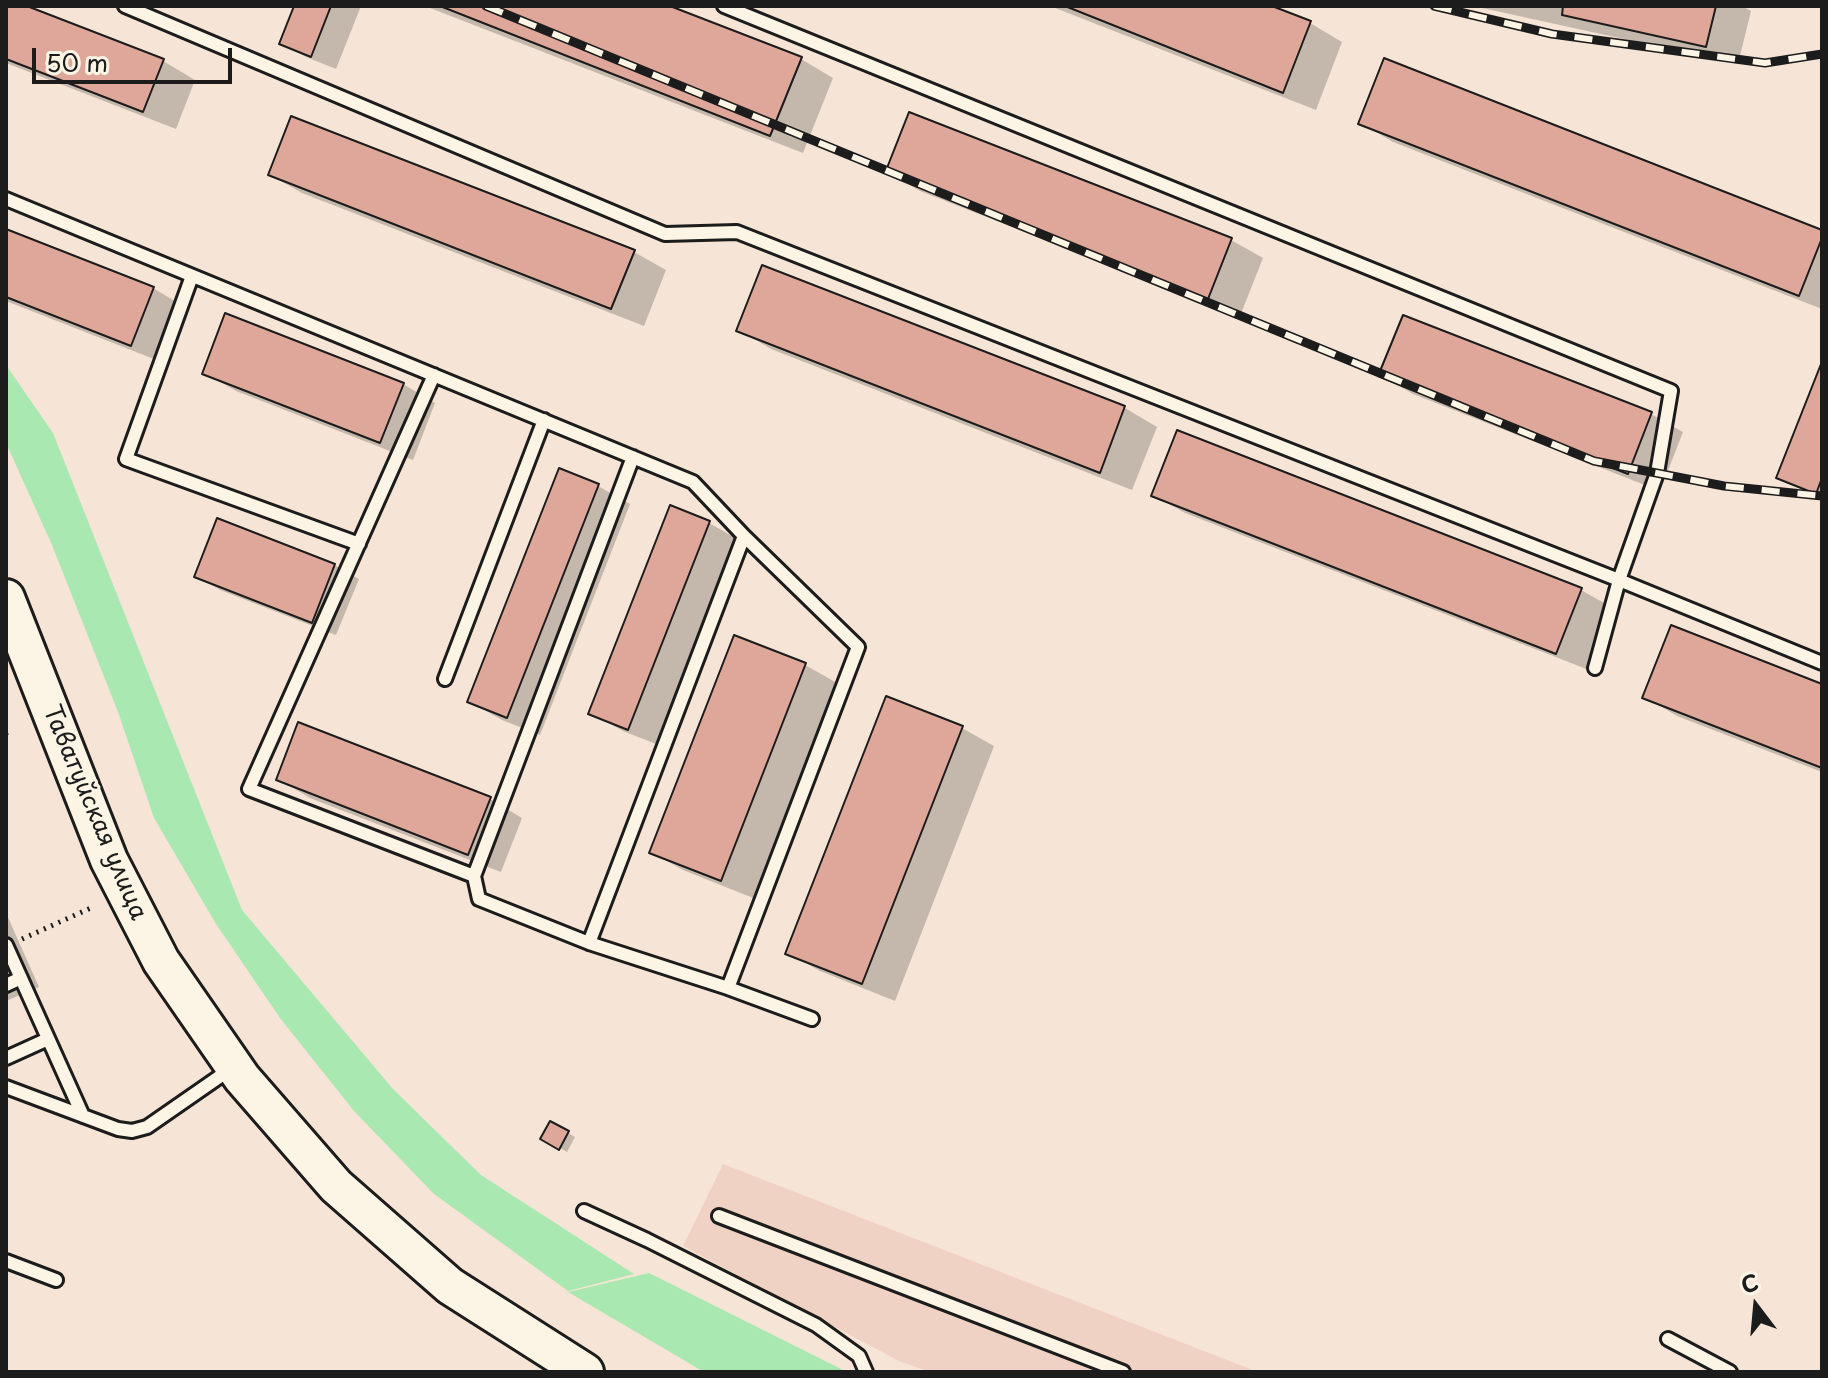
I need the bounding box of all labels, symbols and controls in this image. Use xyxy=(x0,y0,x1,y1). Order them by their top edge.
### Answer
scale bar xyxy=(36,32,236,82)
text: 50 m xyxy=(46,44,108,80)
street label: Таватуйская улица xyxy=(36,701,152,925)
text: С xyxy=(1737,1264,1762,1301)
north arrow xyxy=(1716,1266,1796,1346)

